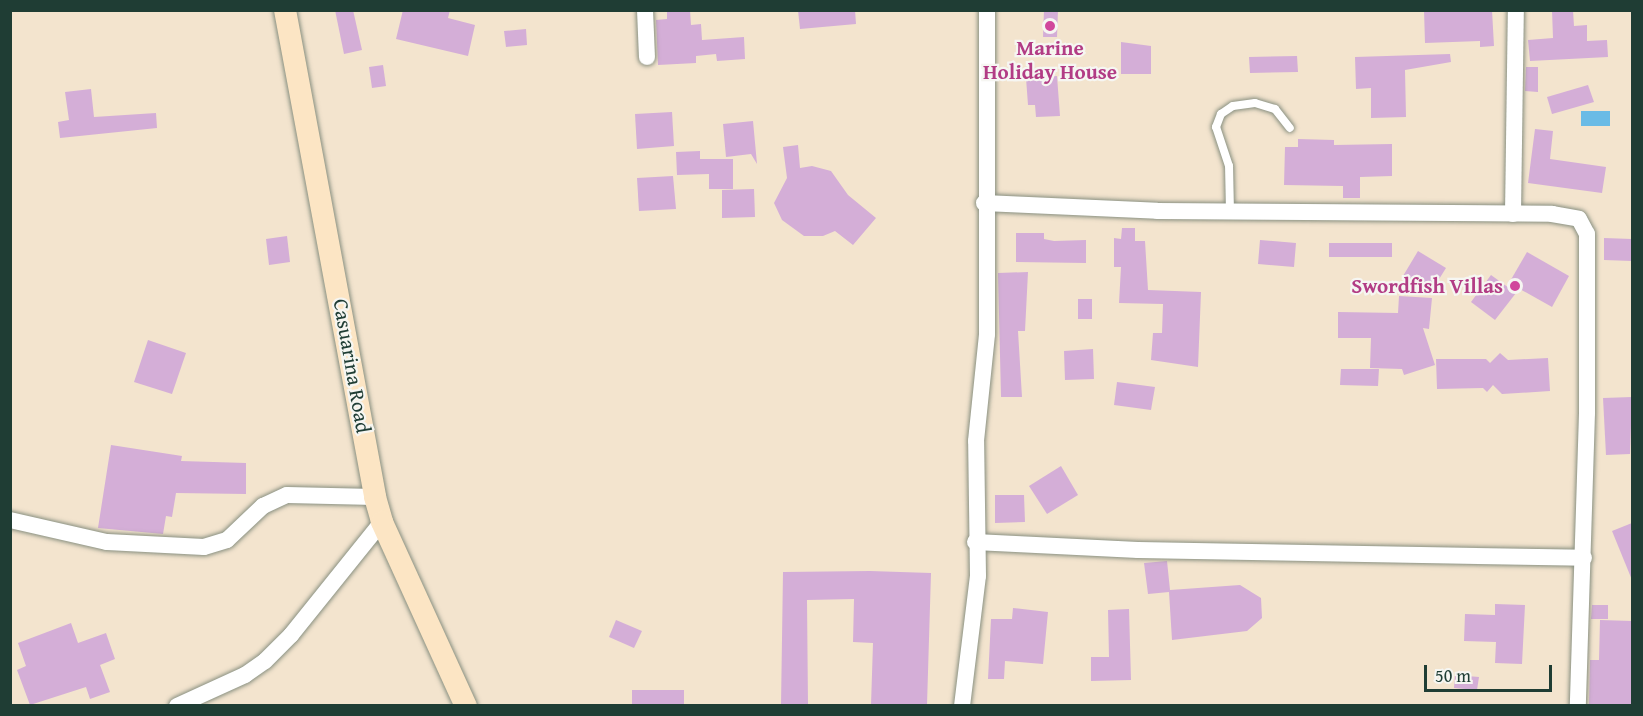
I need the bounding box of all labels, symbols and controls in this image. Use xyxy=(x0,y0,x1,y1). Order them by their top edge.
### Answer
marker: Marine Holiday House xyxy=(1043,19,1057,33)
place label: Marine Holiday House xyxy=(983,35,1117,85)
place label: Swordfish Villas xyxy=(1351,273,1503,299)
marker: Swordfish Villas xyxy=(1508,279,1522,293)
street label: Casuarina Road xyxy=(328,297,376,435)
scale bar xyxy=(1427,653,1554,691)
text: 50 m xyxy=(1435,662,1471,689)

